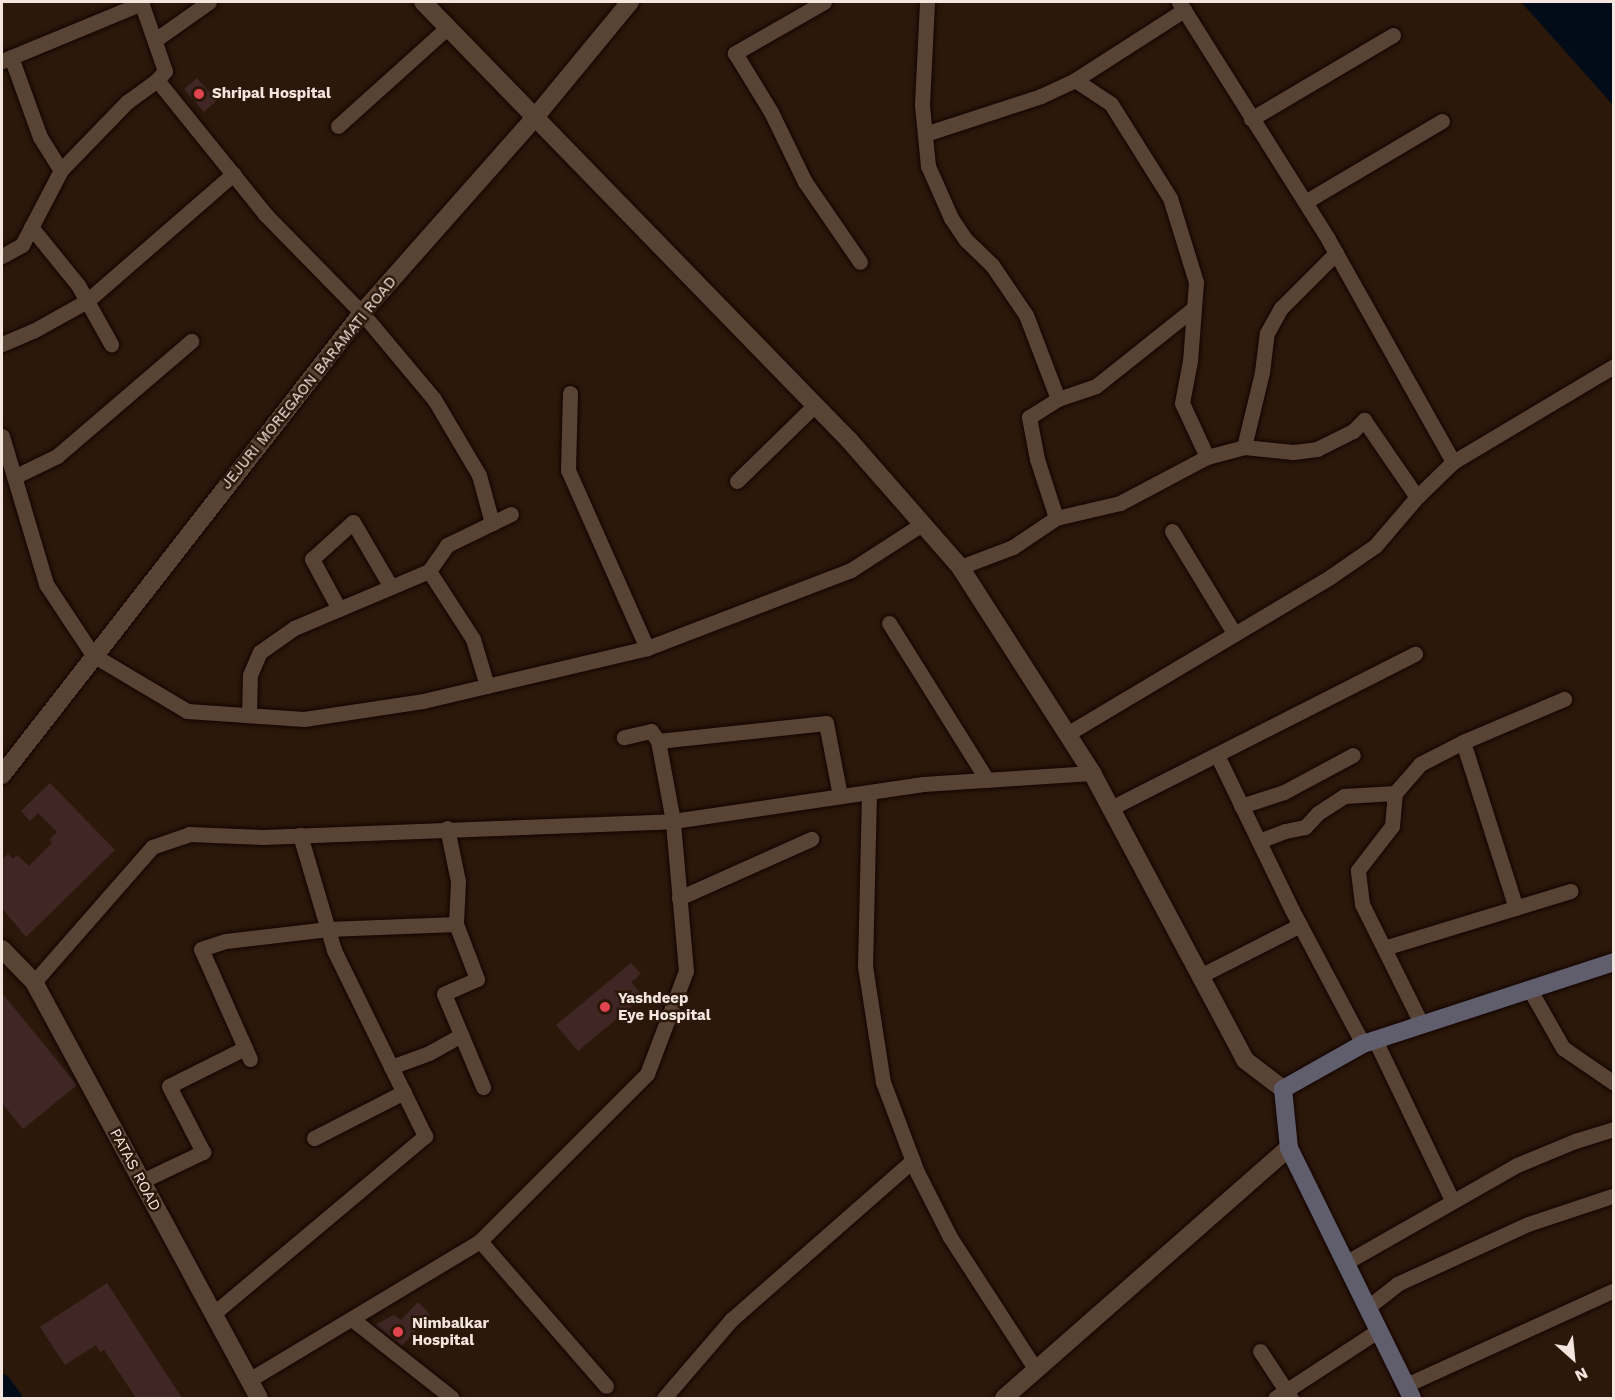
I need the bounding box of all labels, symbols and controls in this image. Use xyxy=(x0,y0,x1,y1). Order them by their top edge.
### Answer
marker: Shripal Hospital xyxy=(190,85,208,103)
place label: Shripal Hospital xyxy=(212,85,331,103)
street label: JEJURI MOREGAON BARAMATI ROAD xyxy=(218,273,400,493)
place label: Yashdeep Eye Hospital xyxy=(618,989,711,1024)
marker: Yashdeep Eye Hospital xyxy=(596,998,614,1016)
street label: PATAS ROAD xyxy=(106,1126,164,1214)
place label: Nimbalkar Hospital xyxy=(412,1314,489,1349)
marker: Nimbalkar Hospital xyxy=(389,1323,407,1341)
north arrow xyxy=(1543,1328,1603,1388)
text: N xyxy=(1572,1363,1591,1386)

